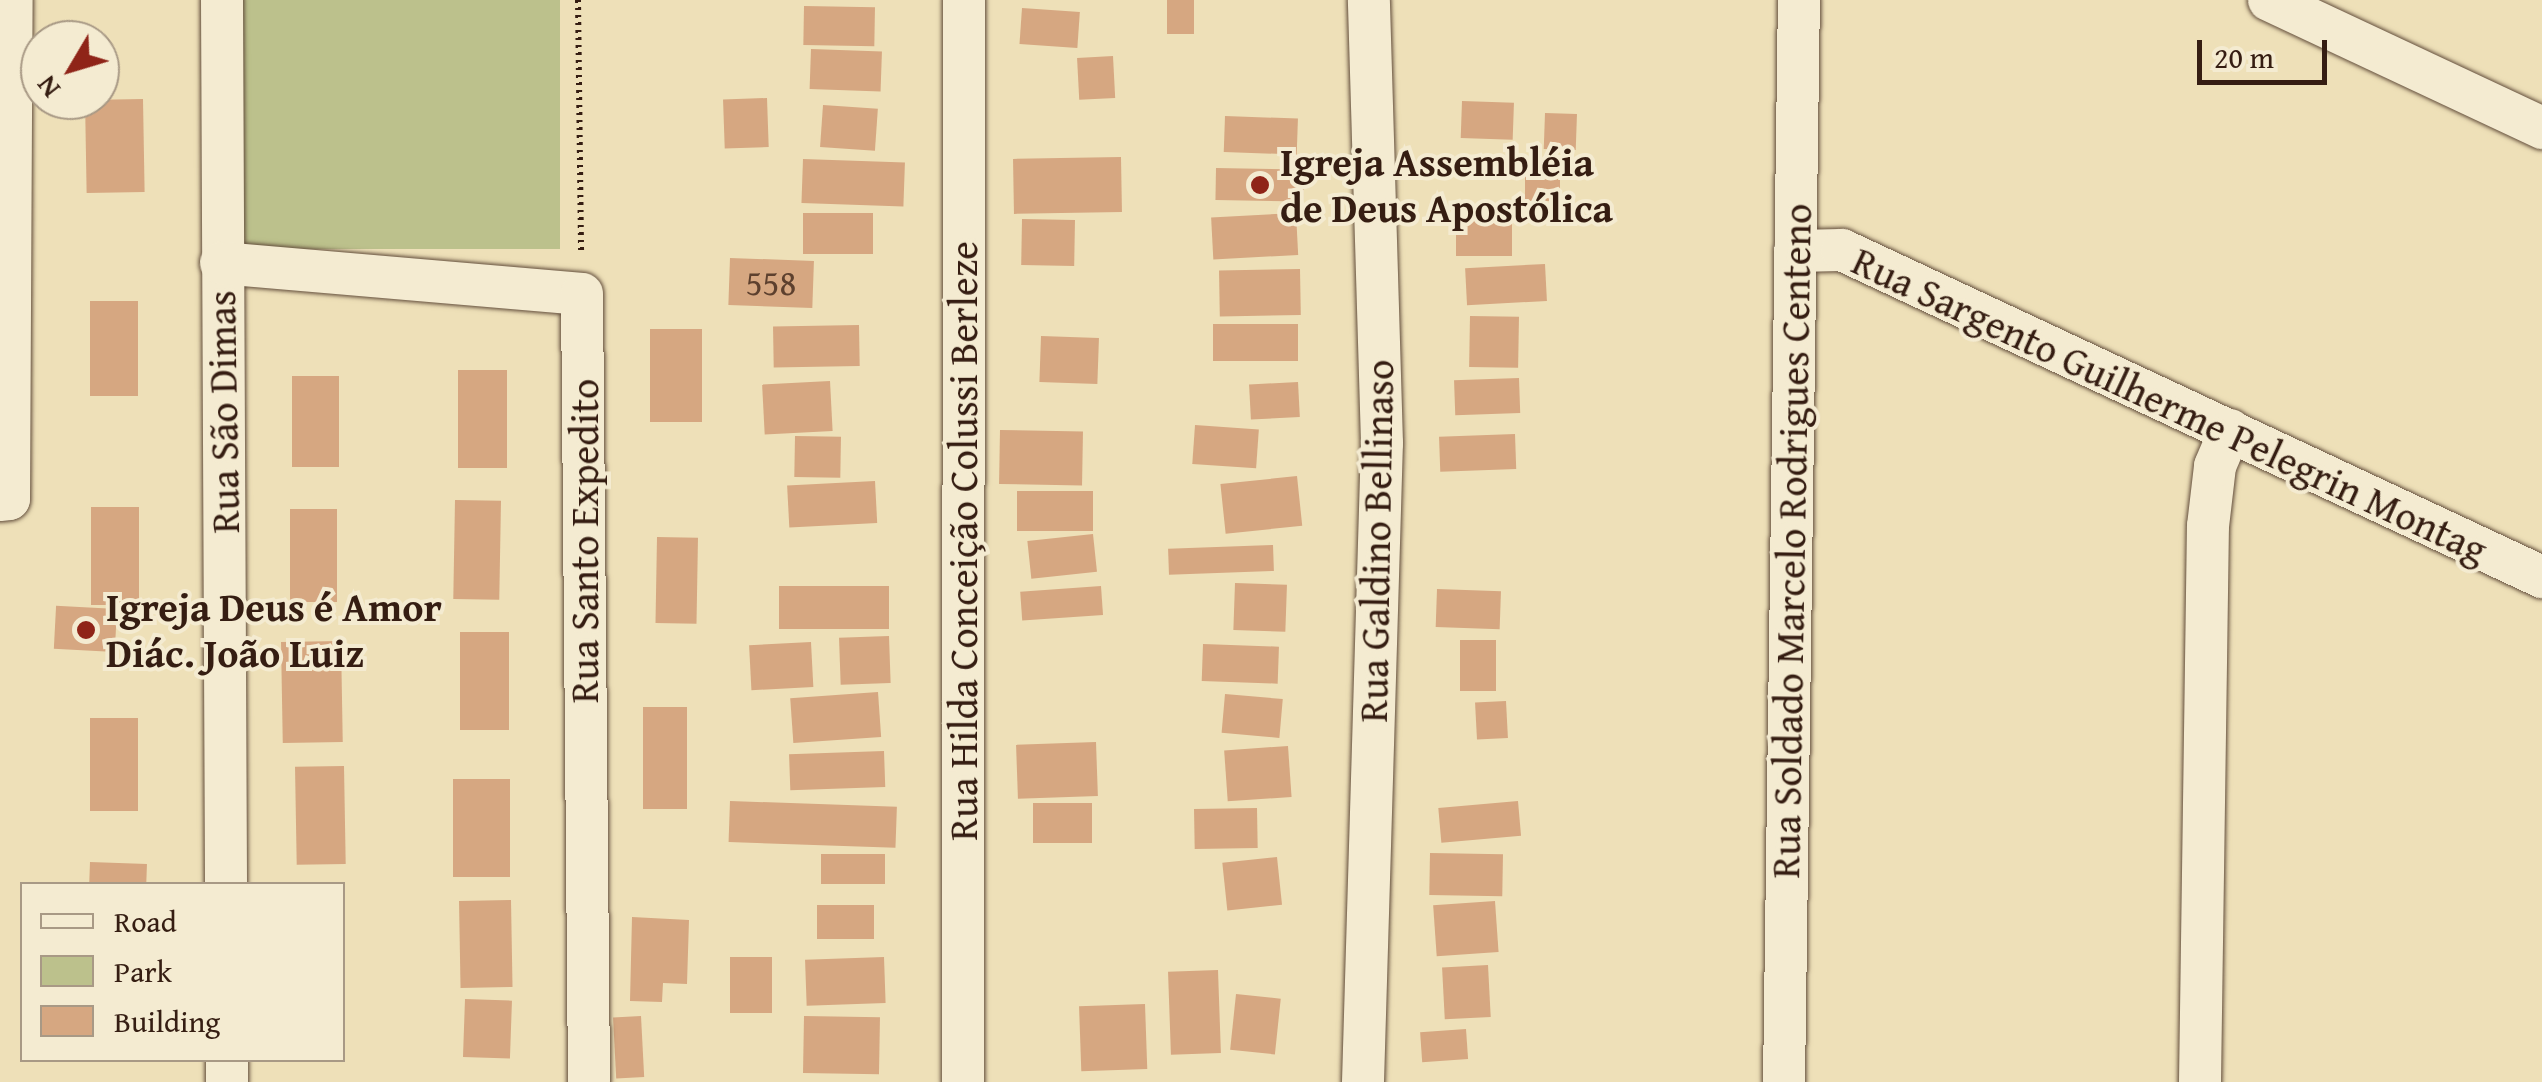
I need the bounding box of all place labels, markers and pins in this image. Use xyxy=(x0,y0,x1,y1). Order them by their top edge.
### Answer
place label: Igreja Assembléia de Deus Apostólica xyxy=(1280,138,1613,232)
marker: Igreja Assembléia de Deus Apostólica xyxy=(1249,174,1271,196)
place label: Igreja Deus é Amor Diác. João Luiz xyxy=(106,583,442,677)
marker: Igreja Deus é Amor Diác. João Luiz xyxy=(75,619,97,641)

